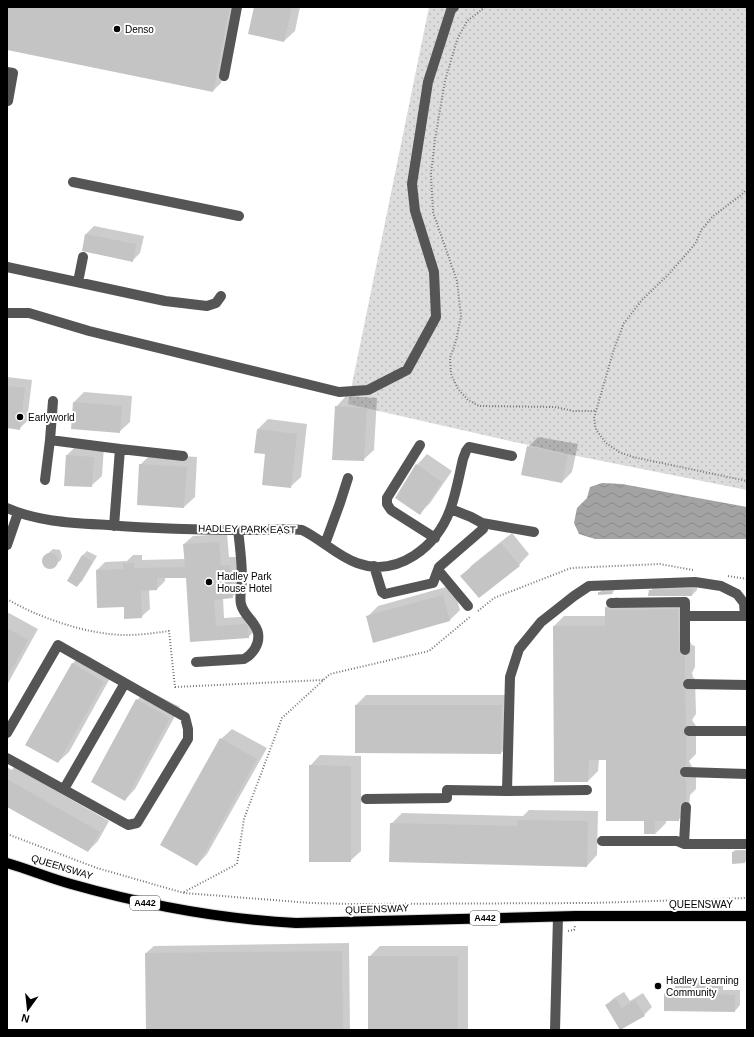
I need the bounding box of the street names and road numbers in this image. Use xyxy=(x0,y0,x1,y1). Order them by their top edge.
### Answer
street label: HADLEY PARK EAST xyxy=(198,523,296,535)
street label: QUEENSWAY xyxy=(30,852,94,882)
road number: A442 xyxy=(130,896,160,910)
street label: QUEENSWAY xyxy=(669,899,733,910)
street label: QUEENSWAY xyxy=(345,902,409,916)
road number: A442 xyxy=(470,911,500,925)

